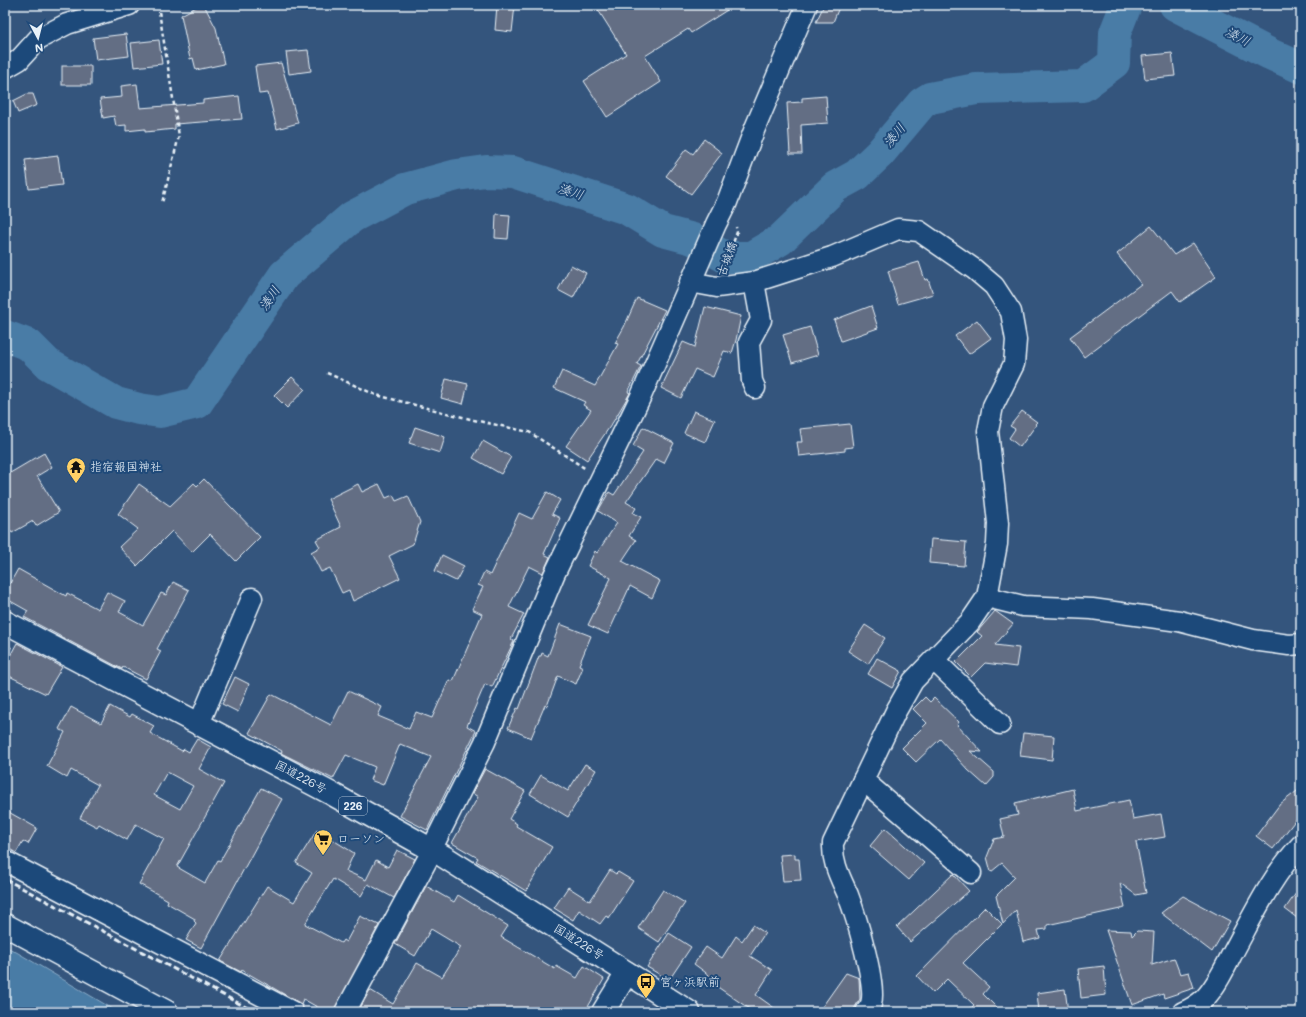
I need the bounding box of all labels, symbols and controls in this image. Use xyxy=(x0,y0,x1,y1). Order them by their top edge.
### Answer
north arrow xyxy=(18,18,58,58)
water label: 湊川 xyxy=(1223,22,1254,49)
text: N xyxy=(34,40,44,56)
water label: 湊川 xyxy=(879,119,908,150)
water label: 湊川 xyxy=(556,178,586,203)
street label: 古城橋 xyxy=(712,239,740,278)
water label: 湊川 xyxy=(254,282,283,313)
temple icon: 指宿報国神社 xyxy=(65,456,87,484)
place label: 指宿報国神社 xyxy=(90,458,162,474)
street label: 国道226号 xyxy=(273,756,330,796)
road number: 226 xyxy=(339,797,367,815)
supermarket icon: ローソン xyxy=(312,828,334,856)
place label: ローソン xyxy=(337,830,385,846)
street label: 国道226号 xyxy=(551,919,608,963)
bus stop icon: 宮ヶ浜駅前 xyxy=(635,971,657,999)
place label: 宮ヶ浜駅前 xyxy=(660,973,720,989)

